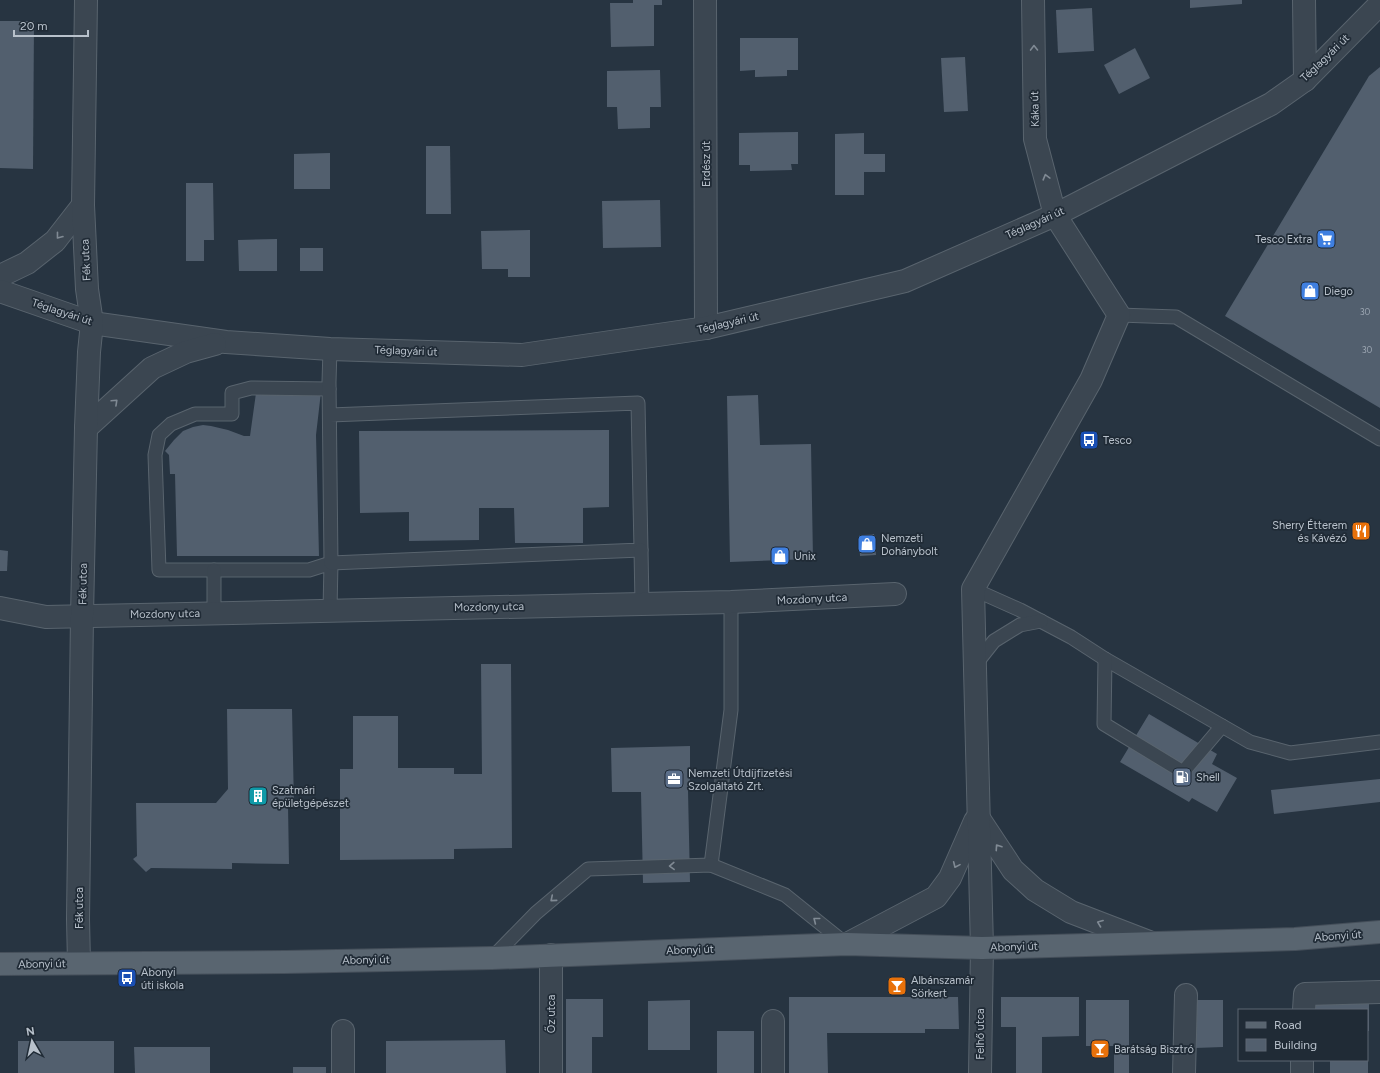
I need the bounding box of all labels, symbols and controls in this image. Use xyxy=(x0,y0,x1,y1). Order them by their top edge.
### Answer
scale bar xyxy=(14,12,88,38)
text: 20 m xyxy=(20,19,48,33)
street label: Téglagyári út xyxy=(1298,31,1352,85)
one-way arrow xyxy=(1029,45,1038,52)
street label: Káka út xyxy=(1028,91,1042,127)
street label: Erdész út xyxy=(700,141,713,187)
one-way arrow xyxy=(1042,174,1050,180)
street label: Téglagyári út xyxy=(1004,204,1066,242)
supermarket icon: Tesco Extra xyxy=(1315,228,1337,250)
one-way arrow xyxy=(57,231,64,238)
place label: Tesco Extra xyxy=(1255,233,1312,246)
street label: Fék utca xyxy=(78,239,94,281)
shop icon: Diego xyxy=(1299,280,1321,302)
place label: Diego xyxy=(1324,285,1353,298)
street label: Téglagyári út xyxy=(30,296,94,328)
house number: 30 xyxy=(1360,306,1371,317)
street label: Téglagyári út xyxy=(696,310,760,336)
street label: Téglagyári út xyxy=(374,343,438,359)
house number: 30 xyxy=(1362,344,1373,355)
one-way arrow xyxy=(110,399,118,406)
bus stop icon: Tesco xyxy=(1078,429,1100,451)
place label: Tesco xyxy=(1103,434,1132,447)
place label: Sherry Étterem és Kávézó xyxy=(1272,519,1347,545)
restaurant icon: Sherry Étterem és Kávézó xyxy=(1350,520,1372,542)
place label: Nemzeti Dohánybolt xyxy=(881,532,938,558)
shop icon: Nemzeti Dohánybolt xyxy=(856,533,878,555)
shop icon: Unix xyxy=(769,545,791,567)
place label: Unix xyxy=(794,550,816,563)
street label: Fék utca xyxy=(76,563,90,605)
street label: Mozdony utca xyxy=(777,591,847,607)
street label: Mozdony utca xyxy=(454,600,524,614)
street label: Mozdony utca xyxy=(130,607,200,621)
place label: Nemzeti Útdíjfizetési Szolgáltató Zrt. xyxy=(688,766,792,793)
fuel station icon: Shell xyxy=(1171,766,1193,788)
office icon: Nemzeti Útdíjfizetési Szolgáltató Zrt. xyxy=(663,768,685,790)
place label: Shell xyxy=(1196,771,1220,784)
place label: Szatmári épületgépészet xyxy=(272,784,349,810)
building icon: Szatmári épületgépészet xyxy=(247,785,269,807)
one-way arrow xyxy=(995,844,1003,851)
one-way arrow xyxy=(953,861,961,868)
one-way arrow xyxy=(669,862,675,871)
street label: Fék utca xyxy=(73,887,86,929)
one-way arrow xyxy=(550,894,557,901)
one-way arrow xyxy=(814,918,821,925)
one-way arrow xyxy=(1096,920,1103,928)
street label: Abonyi út xyxy=(1314,928,1362,944)
street label: Abonyi út xyxy=(990,940,1038,954)
street label: Abonyi út xyxy=(666,943,714,957)
street label: Abonyi út xyxy=(342,953,390,967)
street label: Abonyi út xyxy=(18,957,66,971)
place label: Abonyi úti iskola xyxy=(141,966,184,992)
bus stop icon: Abonyi úti iskola xyxy=(116,967,138,989)
place label: Albánszamár Sörkert xyxy=(911,974,974,1000)
bar icon: Albánszamár Sörkert xyxy=(886,975,908,997)
street label: Őz utca xyxy=(544,995,558,1033)
street label: Felhő utca xyxy=(974,1008,987,1060)
legend xyxy=(1238,1009,1368,1061)
text: Road xyxy=(1274,1018,1302,1032)
north arrow xyxy=(12,1021,52,1061)
text: N xyxy=(25,1025,36,1039)
bar icon: Barátság Bisztró xyxy=(1089,1038,1111,1060)
text: Building xyxy=(1274,1038,1317,1052)
place label: Barátság Bisztró xyxy=(1114,1043,1194,1056)

